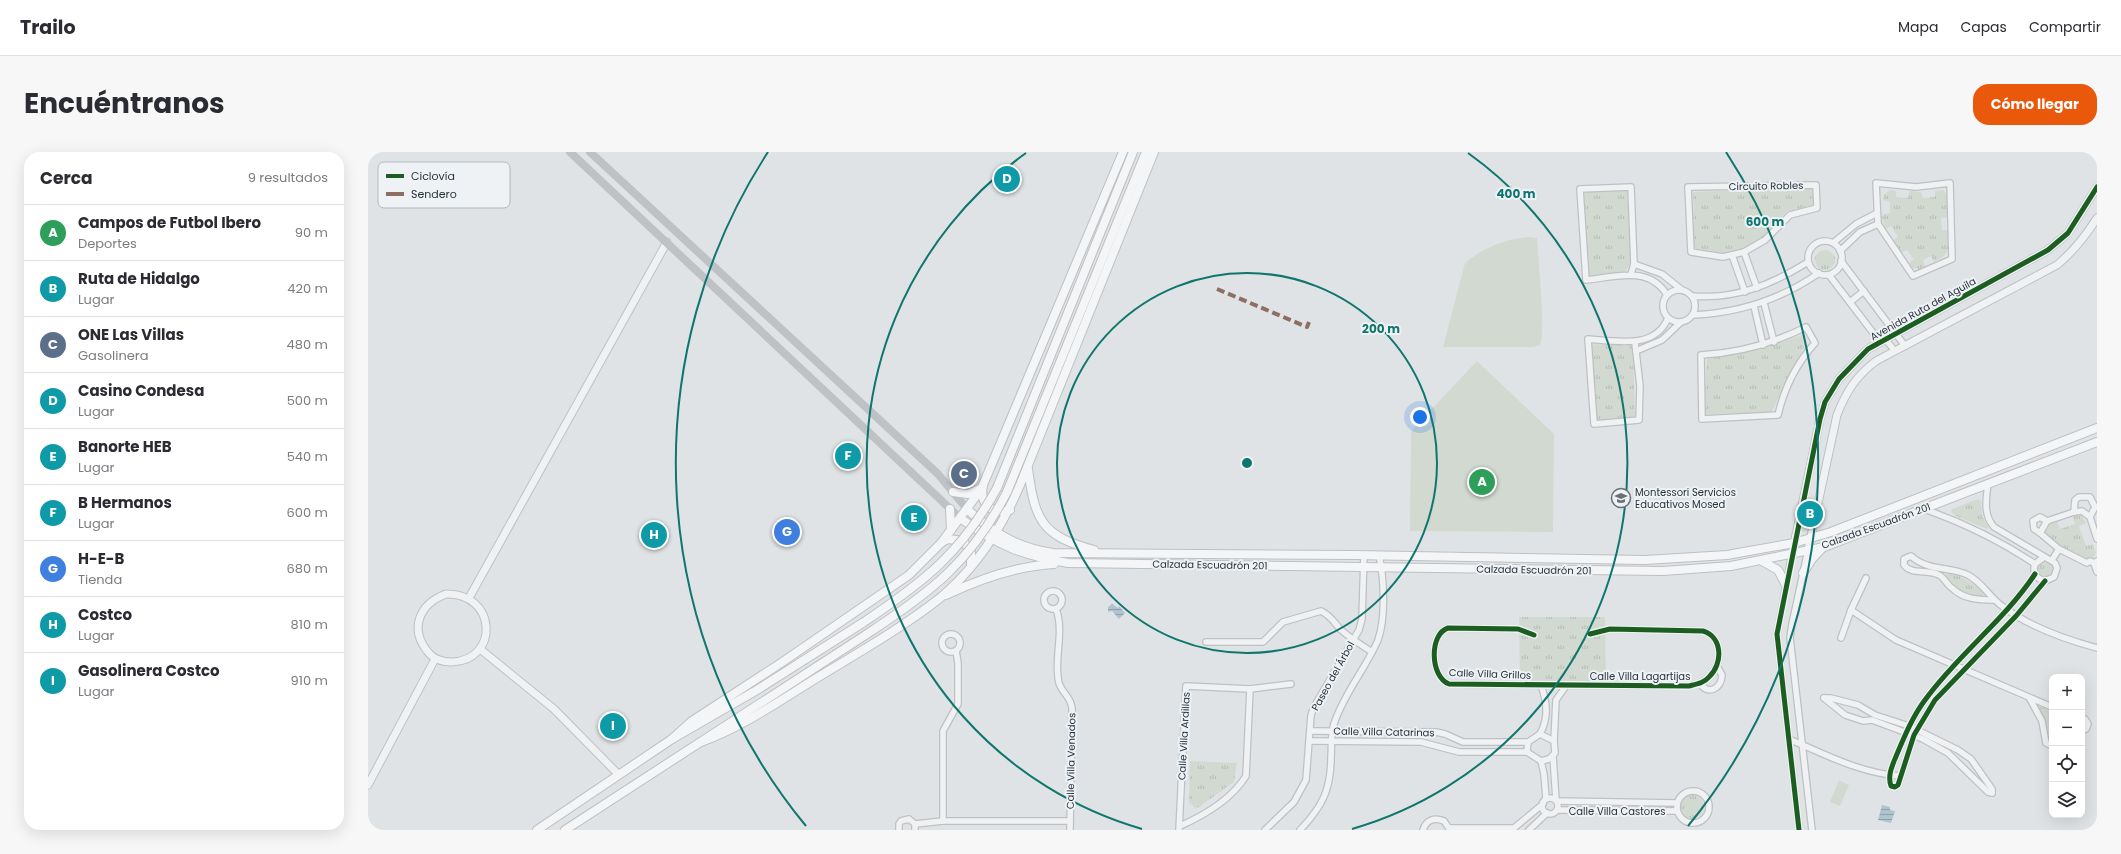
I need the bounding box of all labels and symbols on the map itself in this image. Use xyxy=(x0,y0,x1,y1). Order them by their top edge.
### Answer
legend xyxy=(378,162,510,208)
pin: D xyxy=(994,164,1020,194)
text: Ciclovía xyxy=(411,168,455,184)
street label: Circuito Robles xyxy=(1729,178,1803,194)
text: 400 m xyxy=(1496,185,1536,202)
text: Sendero xyxy=(411,186,457,202)
text: 600 m xyxy=(1746,213,1785,230)
street label: Avenida Ruta del Aguila xyxy=(1867,274,1979,344)
text: 200 m xyxy=(1362,320,1400,337)
your location xyxy=(1410,407,1430,427)
pin: F xyxy=(835,441,861,471)
centre of rings xyxy=(1240,456,1254,470)
pin: C xyxy=(951,459,977,489)
pin: A xyxy=(1469,467,1495,497)
place label: Montessori Servicios Educativos Mosed xyxy=(1635,485,1736,512)
school or university icon: Montessori Servicios Educativos Mosed xyxy=(1610,487,1632,509)
pin: B xyxy=(1797,499,1823,529)
street label: Calzada Escuadrón 201 xyxy=(1819,499,1933,553)
pin: E xyxy=(901,503,927,533)
pin: G xyxy=(774,517,800,547)
pin: H xyxy=(641,520,667,550)
street label: Calzada Escuadrón 201 xyxy=(1152,556,1268,574)
street label: Calzada Escuadrón 201 xyxy=(1476,561,1592,579)
street label: Paseo del Árbol xyxy=(1308,639,1358,713)
street label: Calle Villa Grillos xyxy=(1449,665,1531,683)
street label: Calle Villa Lagartijas xyxy=(1590,669,1690,684)
street label: Calle Villa Ardillas xyxy=(1174,691,1194,781)
pin: I xyxy=(600,711,626,741)
street label: Calle Villa Venados xyxy=(1063,713,1079,809)
street label: Calle Villa Catarinas xyxy=(1333,724,1435,740)
street label: Calle Villa Castores xyxy=(1569,804,1665,819)

